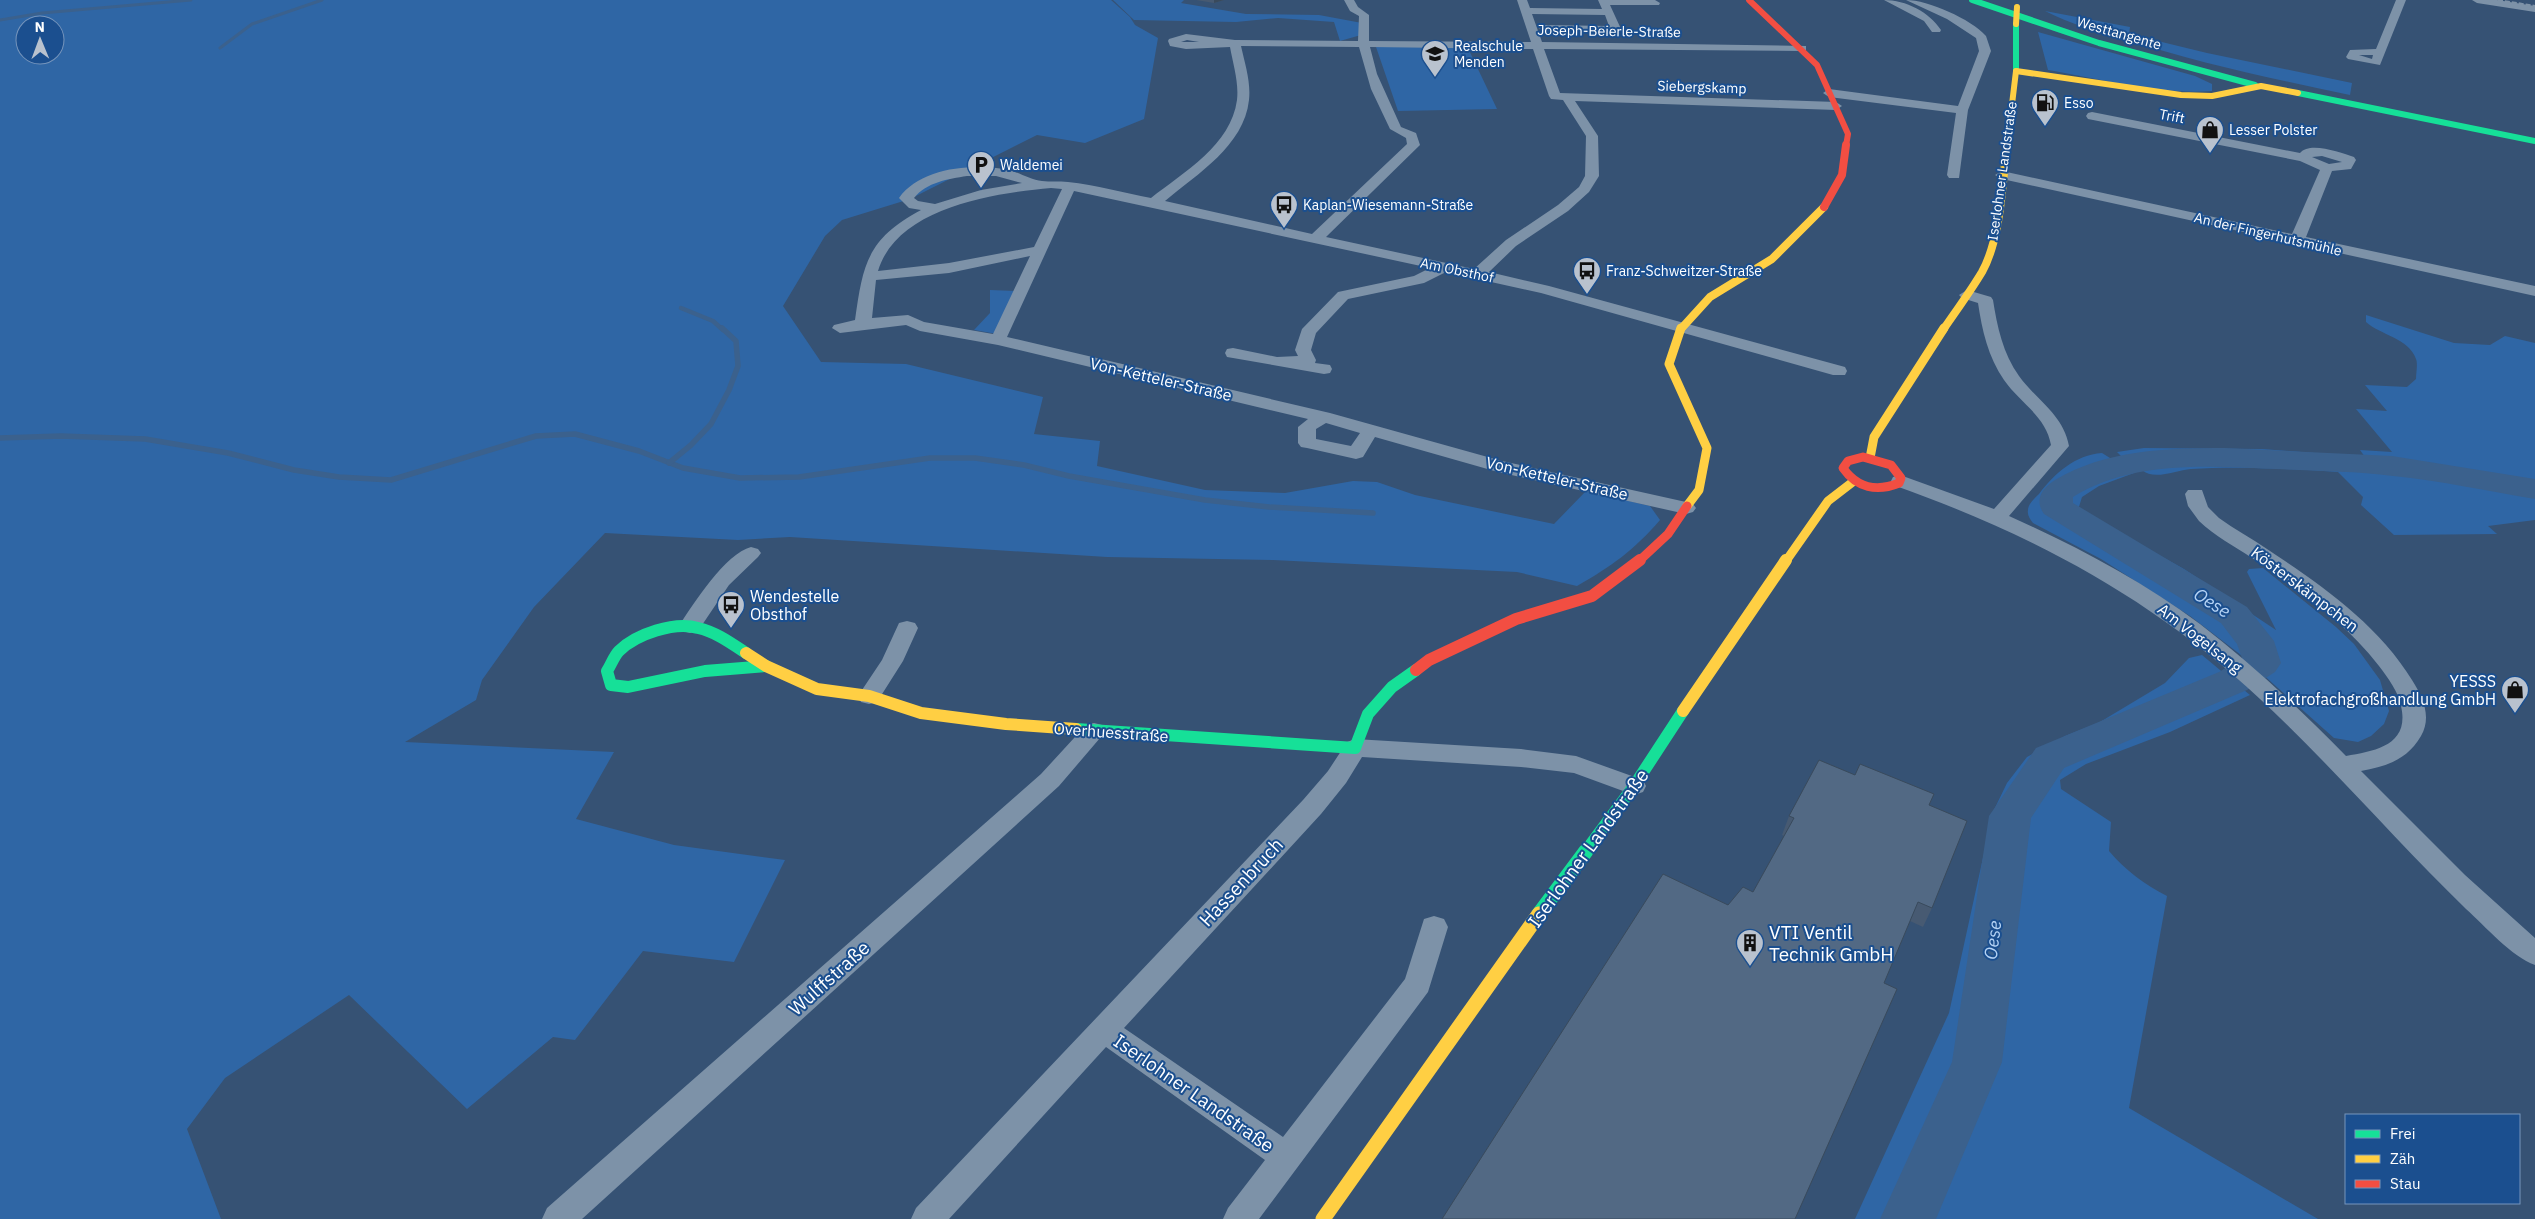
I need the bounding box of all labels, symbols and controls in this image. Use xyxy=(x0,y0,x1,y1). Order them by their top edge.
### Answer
street label: Westtangente xyxy=(2075,12,2164,54)
north arrow xyxy=(15,15,65,65)
text: N xyxy=(35,18,45,36)
street label: Joseph-Beierle-Straße xyxy=(1537,21,1681,41)
place label: Realschule Menden xyxy=(1454,37,1523,71)
school or university icon: Realschule Menden xyxy=(1420,39,1450,78)
street label: Siebergskamp xyxy=(1657,76,1747,98)
fuel station icon: Esso xyxy=(2030,88,2060,127)
place label: Esso xyxy=(2064,94,2094,112)
street label: Iserlohner Landstraße xyxy=(1983,100,2021,242)
street label: Trift xyxy=(2158,105,2186,127)
shop icon: Lesser Polster xyxy=(2195,115,2225,154)
place label: Lesser Polster xyxy=(2229,121,2318,139)
parking icon: Waldemei xyxy=(966,150,996,189)
place label: Waldemei xyxy=(1000,156,1063,174)
bus stop icon: Kaplan-Wiesemann-Straße xyxy=(1269,190,1299,229)
place label: Kaplan-Wiesemann-Straße xyxy=(1303,196,1474,214)
street label: An der Fingerhutsmühle xyxy=(2192,208,2344,260)
street label: Am Obsthof xyxy=(1419,253,1496,287)
bus stop icon: Franz-Schweitzer-Straße xyxy=(1572,256,1602,295)
place label: Franz-Schweitzer-Straße xyxy=(1606,262,1762,280)
street label: Von-Ketteler-Straße xyxy=(1088,353,1234,405)
street label: Von-Ketteler-Straße xyxy=(1484,452,1630,504)
street label: Kösterskämpchen xyxy=(2247,542,2363,636)
water label: Oese xyxy=(2190,582,2235,623)
place label: Wendestelle Obsthof xyxy=(750,586,840,624)
bus stop icon: Wendestelle Obsthof xyxy=(716,590,746,629)
street label: Am Vogelsang xyxy=(2154,599,2247,677)
place label: YESSS Elektrofachgroßhandlung GmbH xyxy=(2264,671,2496,709)
shop icon: YESSS Elektrofachgroßhandlung GmbH xyxy=(2500,675,2530,714)
street label: Overhuesstraße xyxy=(1053,718,1169,746)
street label: Iserlohner Landstraße xyxy=(1522,764,1654,932)
street label: Hassenbruch xyxy=(1194,833,1288,931)
water label: Oese xyxy=(1979,919,2006,961)
place label: VTI Ventil Technik GmbH xyxy=(1769,920,1894,966)
building icon: VTI Ventil Technik GmbH xyxy=(1735,928,1765,967)
street label: Wulffstraße xyxy=(784,935,874,1021)
street label: Iserlohner Landstraße xyxy=(1109,1029,1279,1157)
legend xyxy=(2345,1114,2520,1204)
text: Frei xyxy=(2390,1124,2416,1143)
text: Zäh xyxy=(2390,1149,2415,1168)
text: Stau xyxy=(2390,1174,2421,1193)

